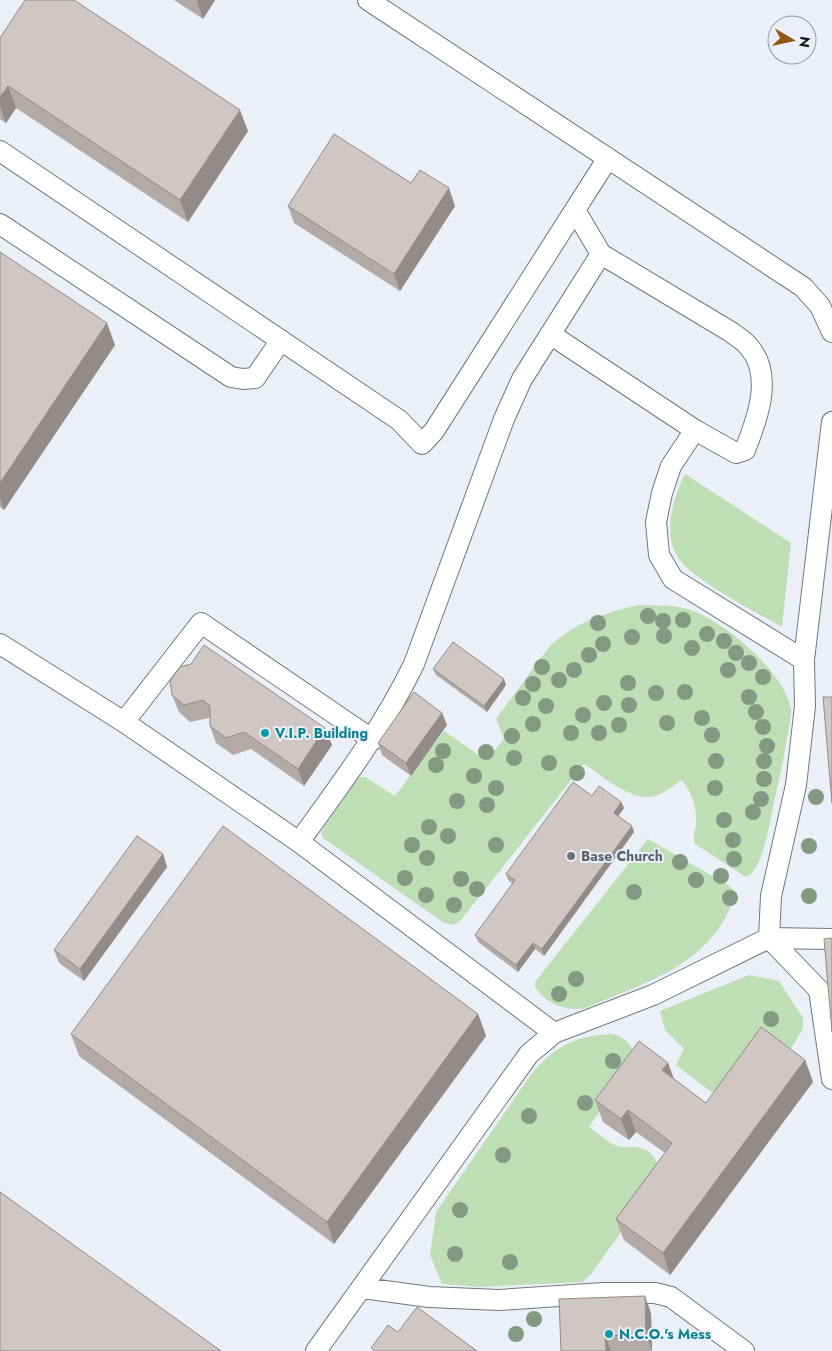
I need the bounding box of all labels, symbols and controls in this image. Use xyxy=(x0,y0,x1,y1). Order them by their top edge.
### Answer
north arrow xyxy=(767,15,817,65)
text: N xyxy=(794,35,816,49)
place label: V.I.P. Building xyxy=(274,723,368,743)
marker: V.I.P. Building xyxy=(259,727,271,739)
place label: Base Church xyxy=(581,846,663,866)
marker: Base Church xyxy=(565,850,577,862)
place label: N.C.O.'s Mess xyxy=(619,1324,712,1344)
marker: N.C.O.'s Mess xyxy=(603,1328,615,1340)

